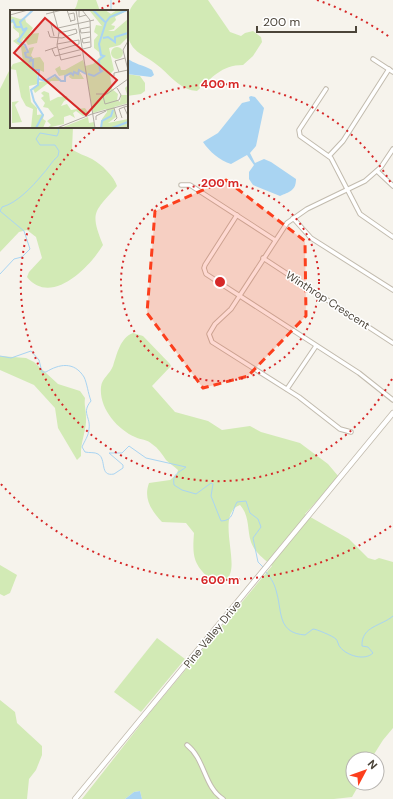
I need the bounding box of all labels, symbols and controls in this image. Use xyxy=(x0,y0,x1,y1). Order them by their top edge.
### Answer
scale bar xyxy=(257,8,356,34)
inset map xyxy=(10,10,128,128)
text: 200 m xyxy=(263,14,300,30)
text: 400 m xyxy=(201,76,239,92)
text: 200 m xyxy=(201,175,239,191)
street label: Winthrop Crescent xyxy=(283,268,373,332)
centre of rings xyxy=(213,275,227,289)
text: 600 m xyxy=(201,572,239,588)
street label: Pine Valley Drive xyxy=(180,597,244,671)
north arrow xyxy=(345,751,385,791)
text: N xyxy=(365,757,380,772)

